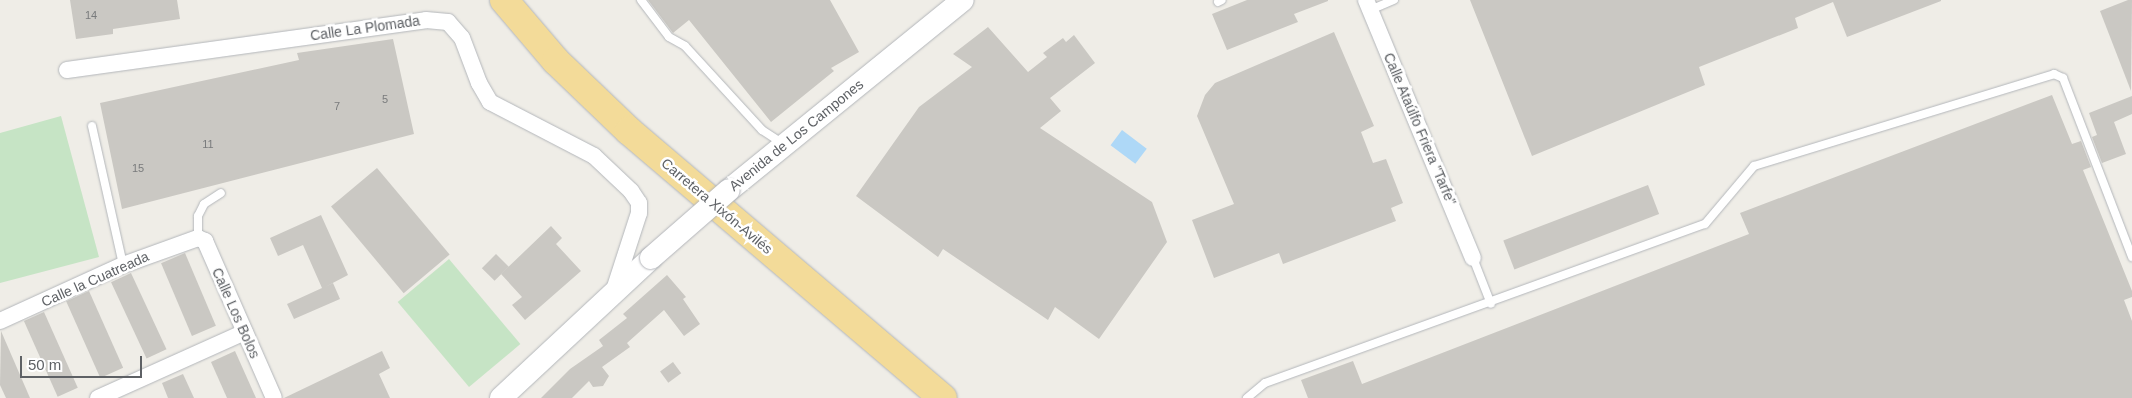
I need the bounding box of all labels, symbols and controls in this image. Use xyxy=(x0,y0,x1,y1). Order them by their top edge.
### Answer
house number: 14 xyxy=(85,8,97,22)
street label: Calle La Plomada xyxy=(309,12,421,44)
street label: Calle Ataúlfo Friera "Tarfe" xyxy=(1380,50,1460,208)
street label: Avenida de Los Campones xyxy=(725,76,867,194)
house number: 5 xyxy=(382,92,388,106)
house number: 7 xyxy=(334,99,340,113)
house number: 11 xyxy=(202,137,214,151)
street label: Carretera Xixón-Avilés xyxy=(658,155,776,257)
house number: 15 xyxy=(132,161,144,175)
street label: Calle la Cuatreada xyxy=(39,248,151,310)
street label: Calle Los Bolos xyxy=(209,265,263,361)
scale bar xyxy=(22,346,145,378)
text: 50 m xyxy=(28,356,61,373)

